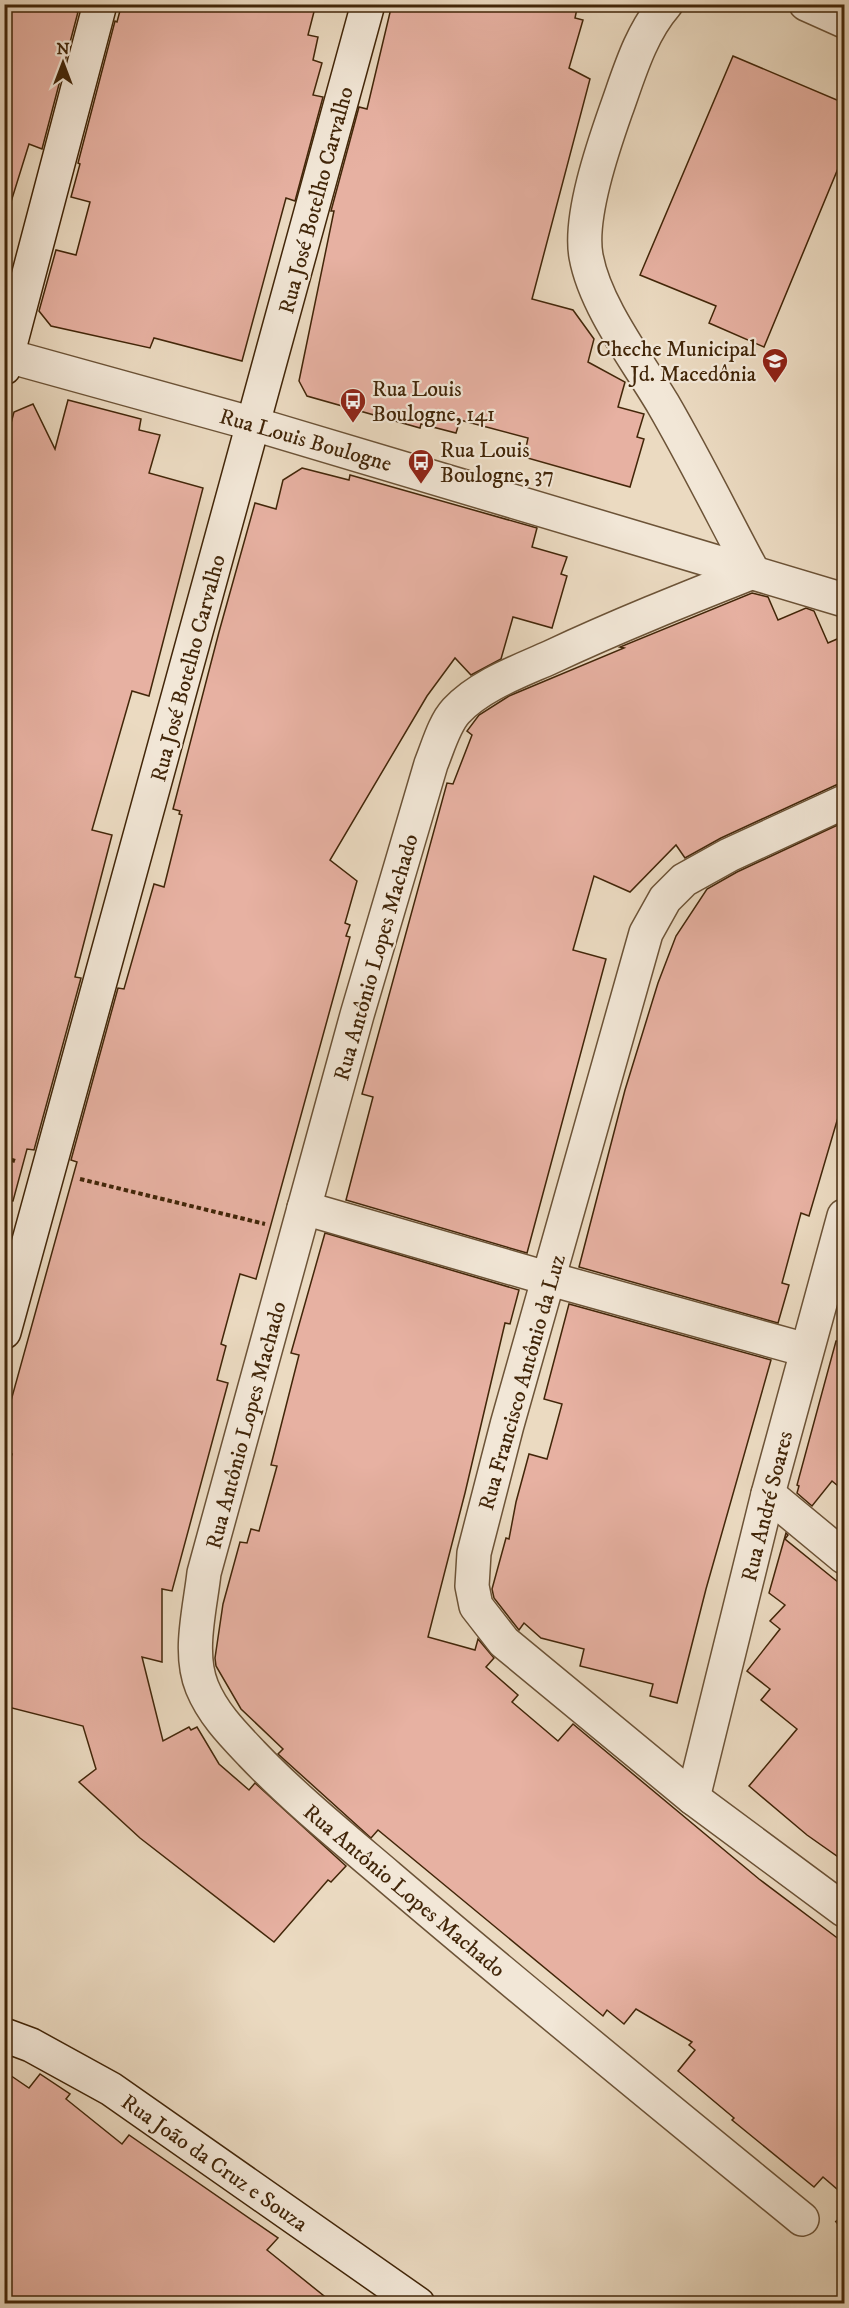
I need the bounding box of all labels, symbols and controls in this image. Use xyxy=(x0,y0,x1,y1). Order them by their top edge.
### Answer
north arrow xyxy=(33,33,93,93)
text: N xyxy=(56,39,70,59)
street label: Rua José Botelho Carvalho xyxy=(273,84,360,317)
place label: Cheche Municipal Jd. Macedônia xyxy=(596,336,757,388)
school or university icon: Cheche Municipal Jd. Macedônia xyxy=(760,346,790,384)
place label: Rua Louis Boulogne, 141 xyxy=(372,376,495,428)
bus stop icon: Rua Louis Boulogne, 141 xyxy=(338,386,368,424)
street label: Rua Louis Boulogne xyxy=(216,403,395,478)
place label: Rua Louis Boulogne, 37 xyxy=(440,437,554,489)
bus stop icon: Rua Louis Boulogne, 37 xyxy=(406,447,436,485)
street label: Rua José Botelho Carvalho xyxy=(145,552,232,785)
street label: Rua Antônio Lopes Machado xyxy=(328,831,425,1084)
street label: Rua Francisco Antônio da Luz xyxy=(473,1251,572,1513)
street label: Rua Antônio Lopes Machado xyxy=(200,1299,293,1552)
street label: Rua André Soares xyxy=(736,1428,799,1584)
street label: Rua Antônio Lopes Machado xyxy=(298,1799,510,1984)
street label: Rua João da Cruz e Souza xyxy=(116,2089,313,2238)

